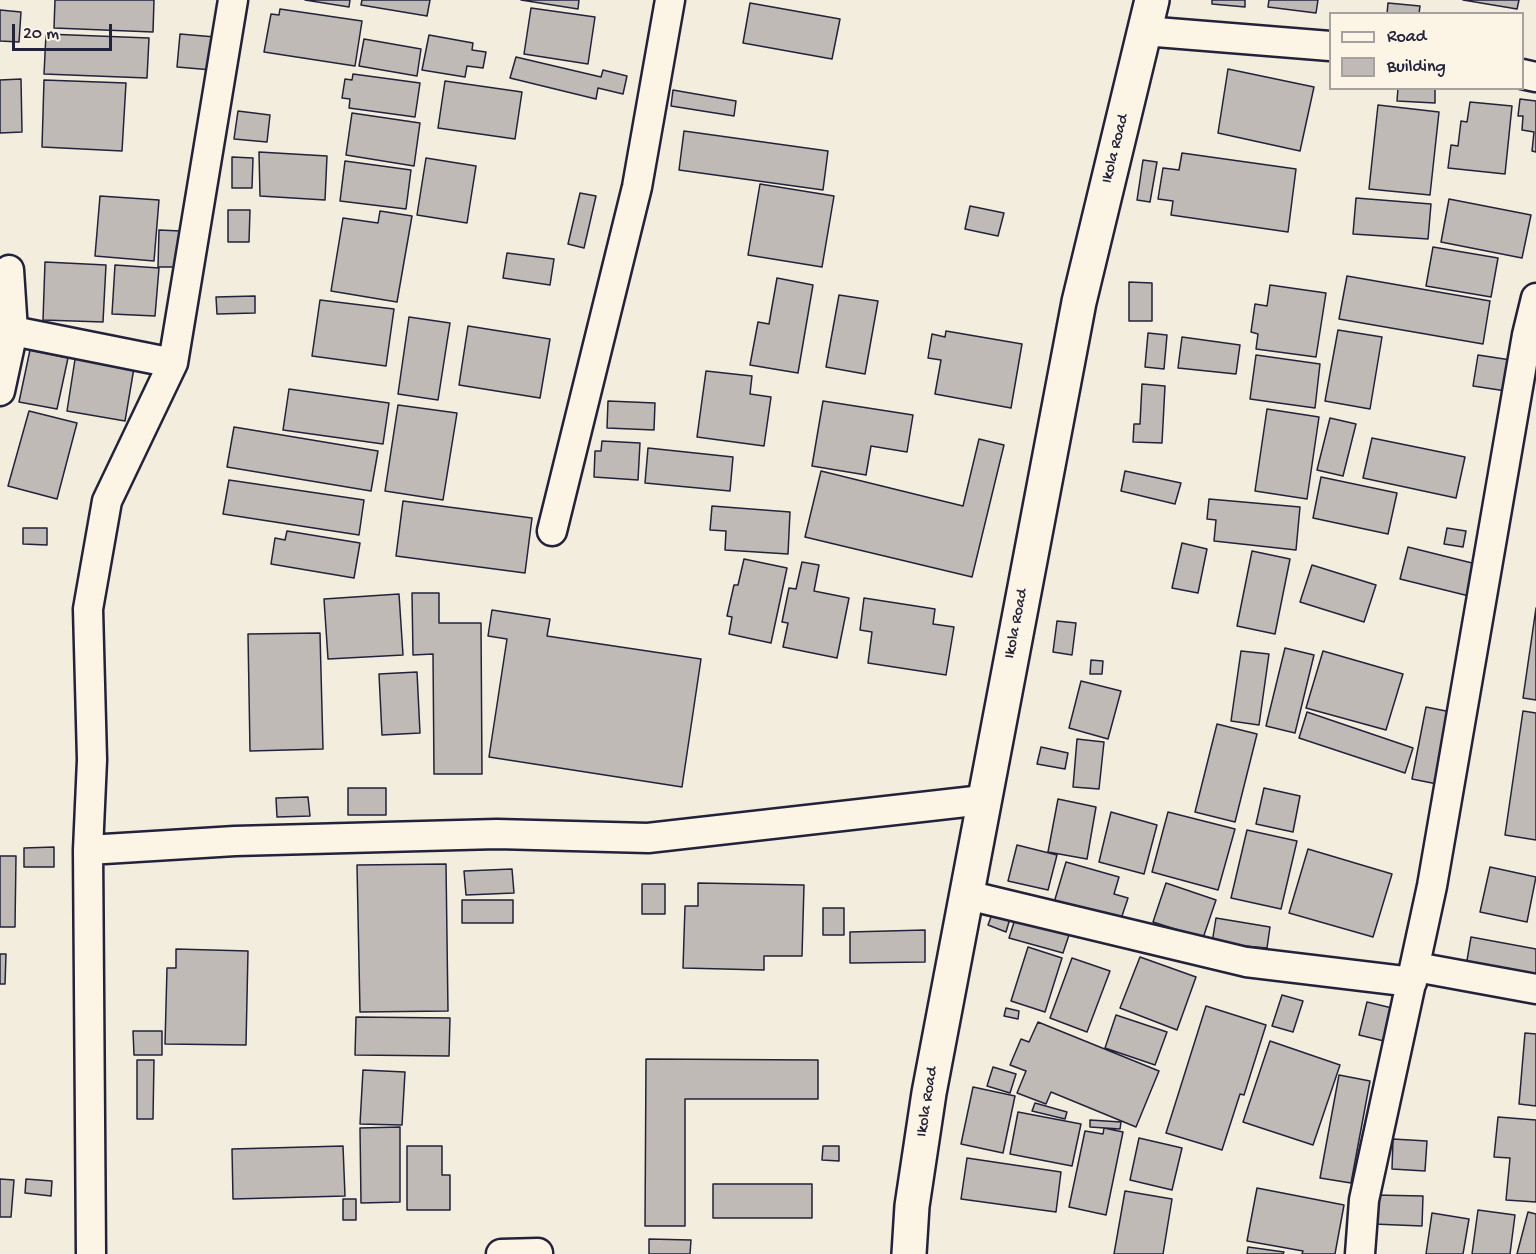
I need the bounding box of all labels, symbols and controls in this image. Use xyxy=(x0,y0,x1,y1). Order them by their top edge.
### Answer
scale bar xyxy=(15,12,116,50)
legend xyxy=(1329,12,1524,90)
text: 20 m xyxy=(23,24,59,45)
text: Road xyxy=(1387,27,1426,48)
text: Building xyxy=(1387,57,1446,78)
street label: Ikola Road xyxy=(1098,113,1134,185)
street label: Ikola Road xyxy=(1001,588,1033,660)
street label: Ikola Road xyxy=(913,1066,943,1138)

